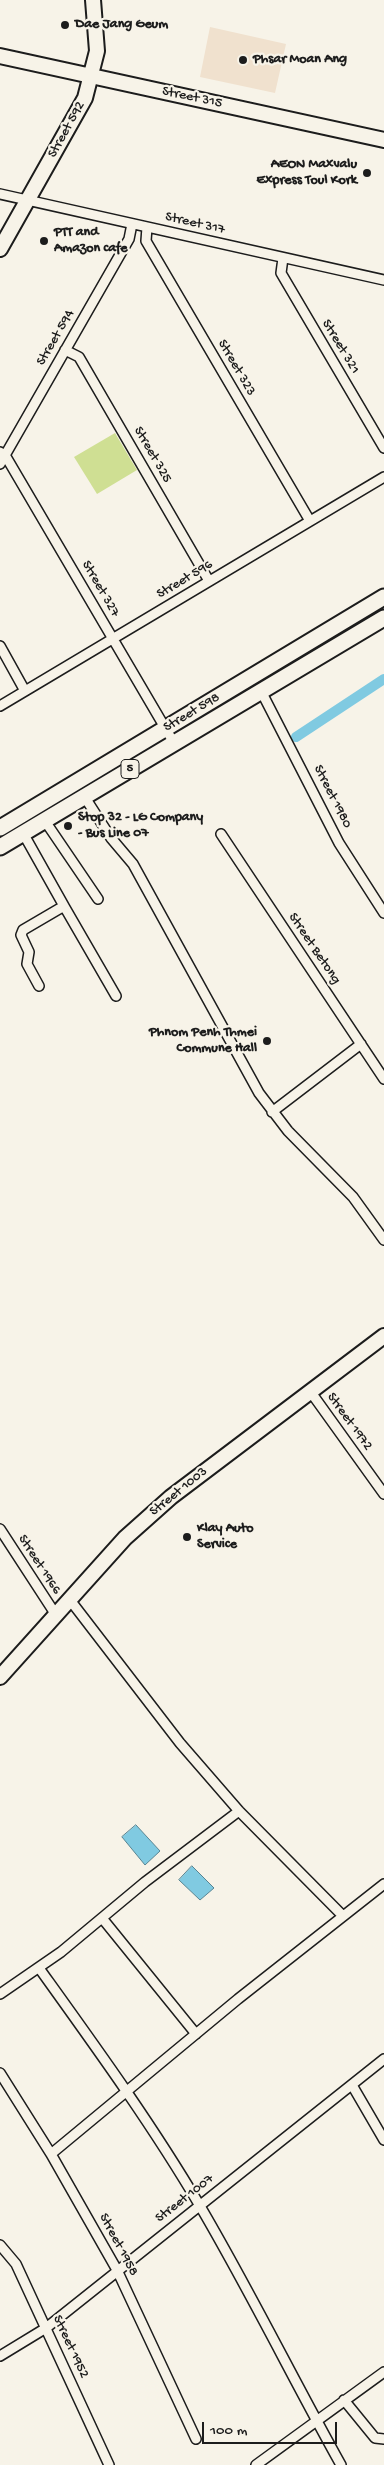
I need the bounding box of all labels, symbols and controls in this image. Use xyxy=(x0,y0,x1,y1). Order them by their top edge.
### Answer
place label: Dae Jang Geum xyxy=(75,17,168,33)
marker: Dae Jang Geum xyxy=(59,19,71,31)
place label: Phsar Moan Ang xyxy=(253,52,347,68)
marker: Phsar Moan Ang xyxy=(237,54,249,66)
street label: Street 315 xyxy=(160,83,224,113)
street label: Street 592 xyxy=(45,99,89,161)
place label: AEON Maxvalu Express Toul Kork xyxy=(256,157,357,190)
marker: AEON Maxvalu Express Toul Kork xyxy=(361,167,373,179)
street label: Street 317 xyxy=(163,209,227,239)
place label: PTT and Amazon cafe xyxy=(54,225,127,258)
marker: PTT and Amazon cafe xyxy=(38,235,50,247)
street label: Street 594 xyxy=(33,307,79,369)
street label: Street 321 xyxy=(317,317,363,377)
street label: Street 323 xyxy=(213,337,259,399)
street label: Street 325 xyxy=(129,424,175,486)
street label: Street 596 xyxy=(154,557,216,603)
street label: Street 327 xyxy=(77,558,123,620)
street label: Street 598 xyxy=(161,690,223,736)
road number: 5 xyxy=(121,760,139,779)
street label: Street 1980 xyxy=(309,762,355,832)
place label: Stop 32 - LG Company - Bus Line 07 xyxy=(78,810,203,842)
marker: Stop 32 - LG Company - Bus Line 07 xyxy=(62,820,74,832)
street label: Street Betong xyxy=(284,910,344,988)
place label: Phnom Penh Thmei Commune Hall xyxy=(149,1025,257,1058)
marker: Phnom Penh Thmei Commune Hall xyxy=(261,1035,273,1047)
street label: Street 1972 xyxy=(322,1390,376,1454)
street label: Street 1003 xyxy=(147,1464,211,1520)
place label: Klay Auto Service xyxy=(197,1521,254,1554)
marker: Klay Auto Service xyxy=(181,1531,193,1543)
street label: Street 1966 xyxy=(14,1532,64,1598)
street label: Street 1007 xyxy=(152,2171,218,2227)
street label: Street 1958 xyxy=(95,2211,141,2279)
street label: Street 1952 xyxy=(48,2313,92,2381)
scale bar xyxy=(204,2412,339,2444)
text: 100 m xyxy=(210,2422,247,2440)

